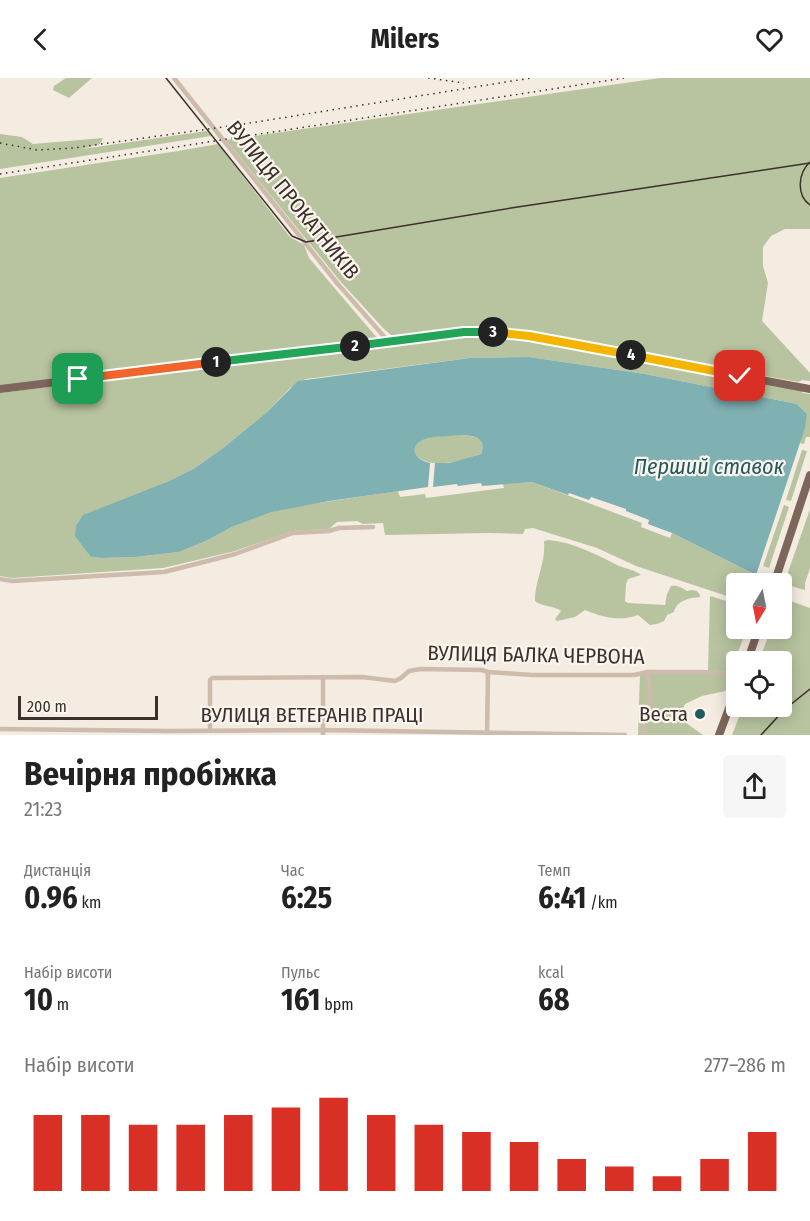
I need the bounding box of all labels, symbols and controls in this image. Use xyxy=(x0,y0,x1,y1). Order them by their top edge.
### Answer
icon: back xyxy=(24,23,57,56)
text: Milers xyxy=(371,23,439,55)
icon: heart xyxy=(753,23,786,56)
street label: ВУЛИЦЯ ПРОКАТНИКІВ xyxy=(221,116,365,284)
pin: 3 xyxy=(478,317,508,347)
text: 3 xyxy=(489,322,497,341)
pin: 2 xyxy=(340,331,370,361)
text: 2 xyxy=(351,336,359,355)
pin: 4 xyxy=(616,340,646,370)
text: 4 xyxy=(627,345,635,364)
pin: 1 xyxy=(201,347,231,377)
pin xyxy=(714,350,765,401)
text: 1 xyxy=(213,352,219,371)
pin xyxy=(52,353,103,404)
icon: check xyxy=(723,359,756,392)
icon: arrive xyxy=(61,362,94,395)
water label: Перший ставок xyxy=(634,453,784,480)
north arrow xyxy=(726,573,792,639)
map controls xyxy=(726,573,792,717)
street label: ВУЛИЦЯ БАЛКА ЧЕРВОНА xyxy=(427,640,645,670)
button: locate xyxy=(726,651,792,717)
scale bar xyxy=(18,693,158,720)
text: 200 m xyxy=(27,697,67,716)
place label: Веста xyxy=(639,701,688,727)
street label: ВУЛИЦЯ ВЕТЕРАНІВ ПРАЦІ xyxy=(201,702,423,728)
marker: Веста xyxy=(693,707,707,721)
text: Вечірня пробіжка xyxy=(24,754,277,794)
button: share xyxy=(723,755,786,818)
text: 21:23 xyxy=(24,797,62,821)
text: Дистанція xyxy=(24,861,91,880)
text: Час xyxy=(281,861,304,880)
text: Темп xyxy=(538,861,571,880)
text: 0.96 xyxy=(24,880,78,916)
text: 6:25 xyxy=(281,880,332,916)
text: 6:41 xyxy=(538,880,587,916)
text: km xyxy=(78,893,101,912)
text: /km xyxy=(587,893,618,912)
text: Набір висоти xyxy=(24,963,112,982)
text: Пульс xyxy=(281,963,320,982)
text: kcal xyxy=(538,963,564,982)
text: 10 xyxy=(24,982,53,1018)
text: 161 xyxy=(281,982,321,1018)
text: 68 xyxy=(538,982,570,1018)
text: m xyxy=(53,995,69,1014)
text: bpm xyxy=(321,995,354,1014)
text: Набір висоти xyxy=(24,1053,135,1077)
text: 277–286 m xyxy=(704,1053,786,1077)

